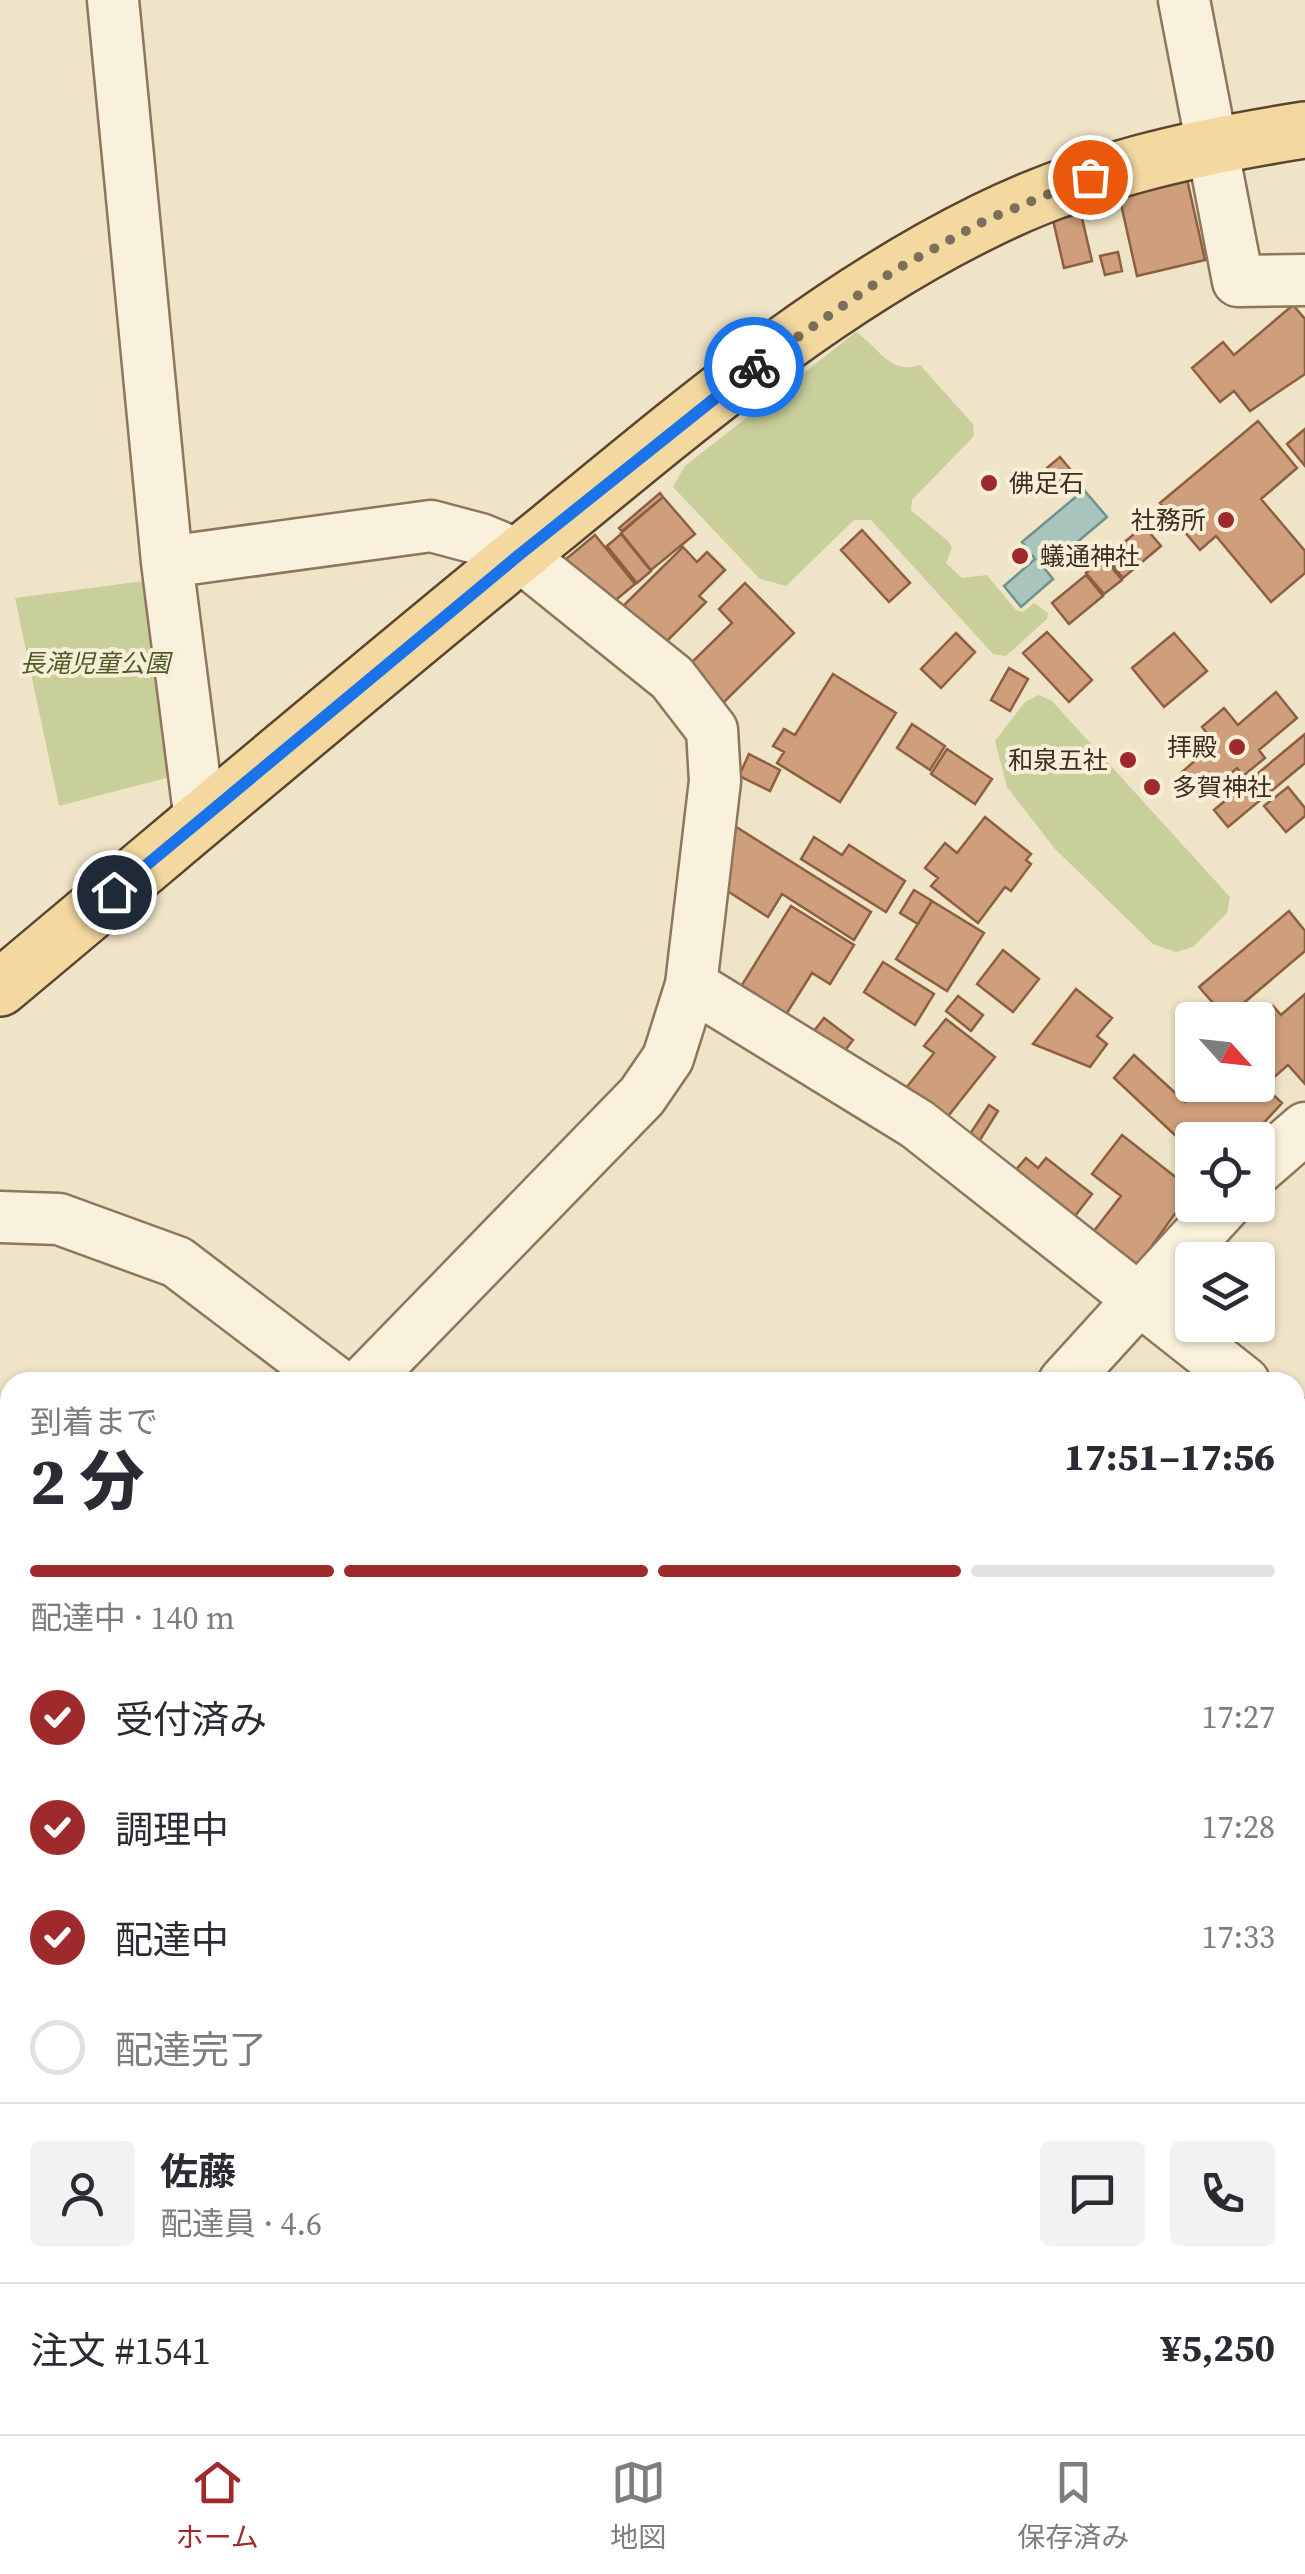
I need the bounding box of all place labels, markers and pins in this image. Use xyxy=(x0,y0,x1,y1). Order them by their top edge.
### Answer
pin xyxy=(1048,135,1133,220)
place label: 佛足石 xyxy=(1009,466,1084,500)
marker: 佛足石 xyxy=(978,472,1000,494)
place label: 社務所 xyxy=(1131,503,1206,537)
marker: 社務所 xyxy=(1215,509,1237,531)
place label: 蟻通神社 xyxy=(1040,539,1140,573)
marker: 蟻通神社 xyxy=(1009,545,1031,567)
place label: 拝殿 xyxy=(1167,730,1217,764)
marker: 拝殿 xyxy=(1226,736,1248,758)
place label: 和泉五社 xyxy=(1008,743,1108,777)
marker: 和泉五社 xyxy=(1117,749,1139,771)
place label: 多賀神社 xyxy=(1172,770,1272,804)
marker: 多賀神社 xyxy=(1141,776,1163,798)
pin xyxy=(72,850,157,935)

